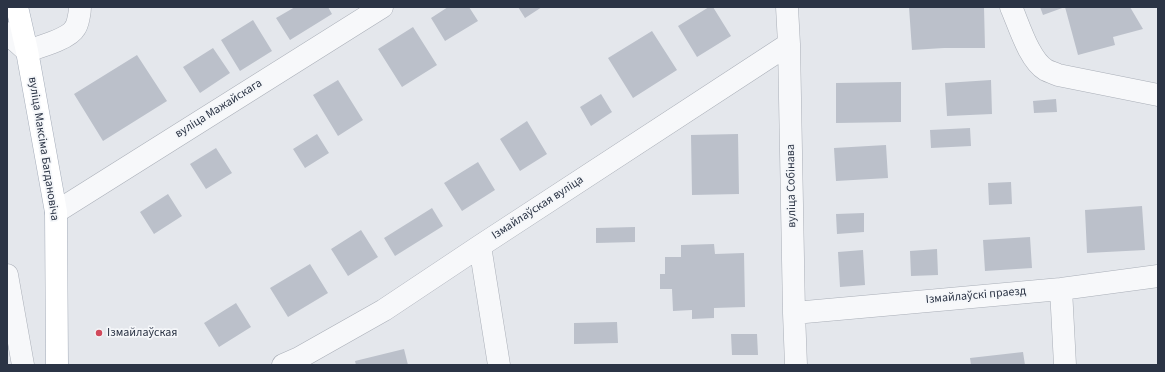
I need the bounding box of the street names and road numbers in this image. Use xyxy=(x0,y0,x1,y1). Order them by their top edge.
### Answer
street label: вуліца Максіма Багдановіча xyxy=(25,76,61,222)
street label: вуліца Мажайскага xyxy=(173,76,265,142)
street label: вуліца Собінава xyxy=(784,144,800,228)
street label: Ізмайлаўская вуліца xyxy=(489,173,587,243)
street label: Ізмайлаўскі праезд xyxy=(925,284,1027,308)

